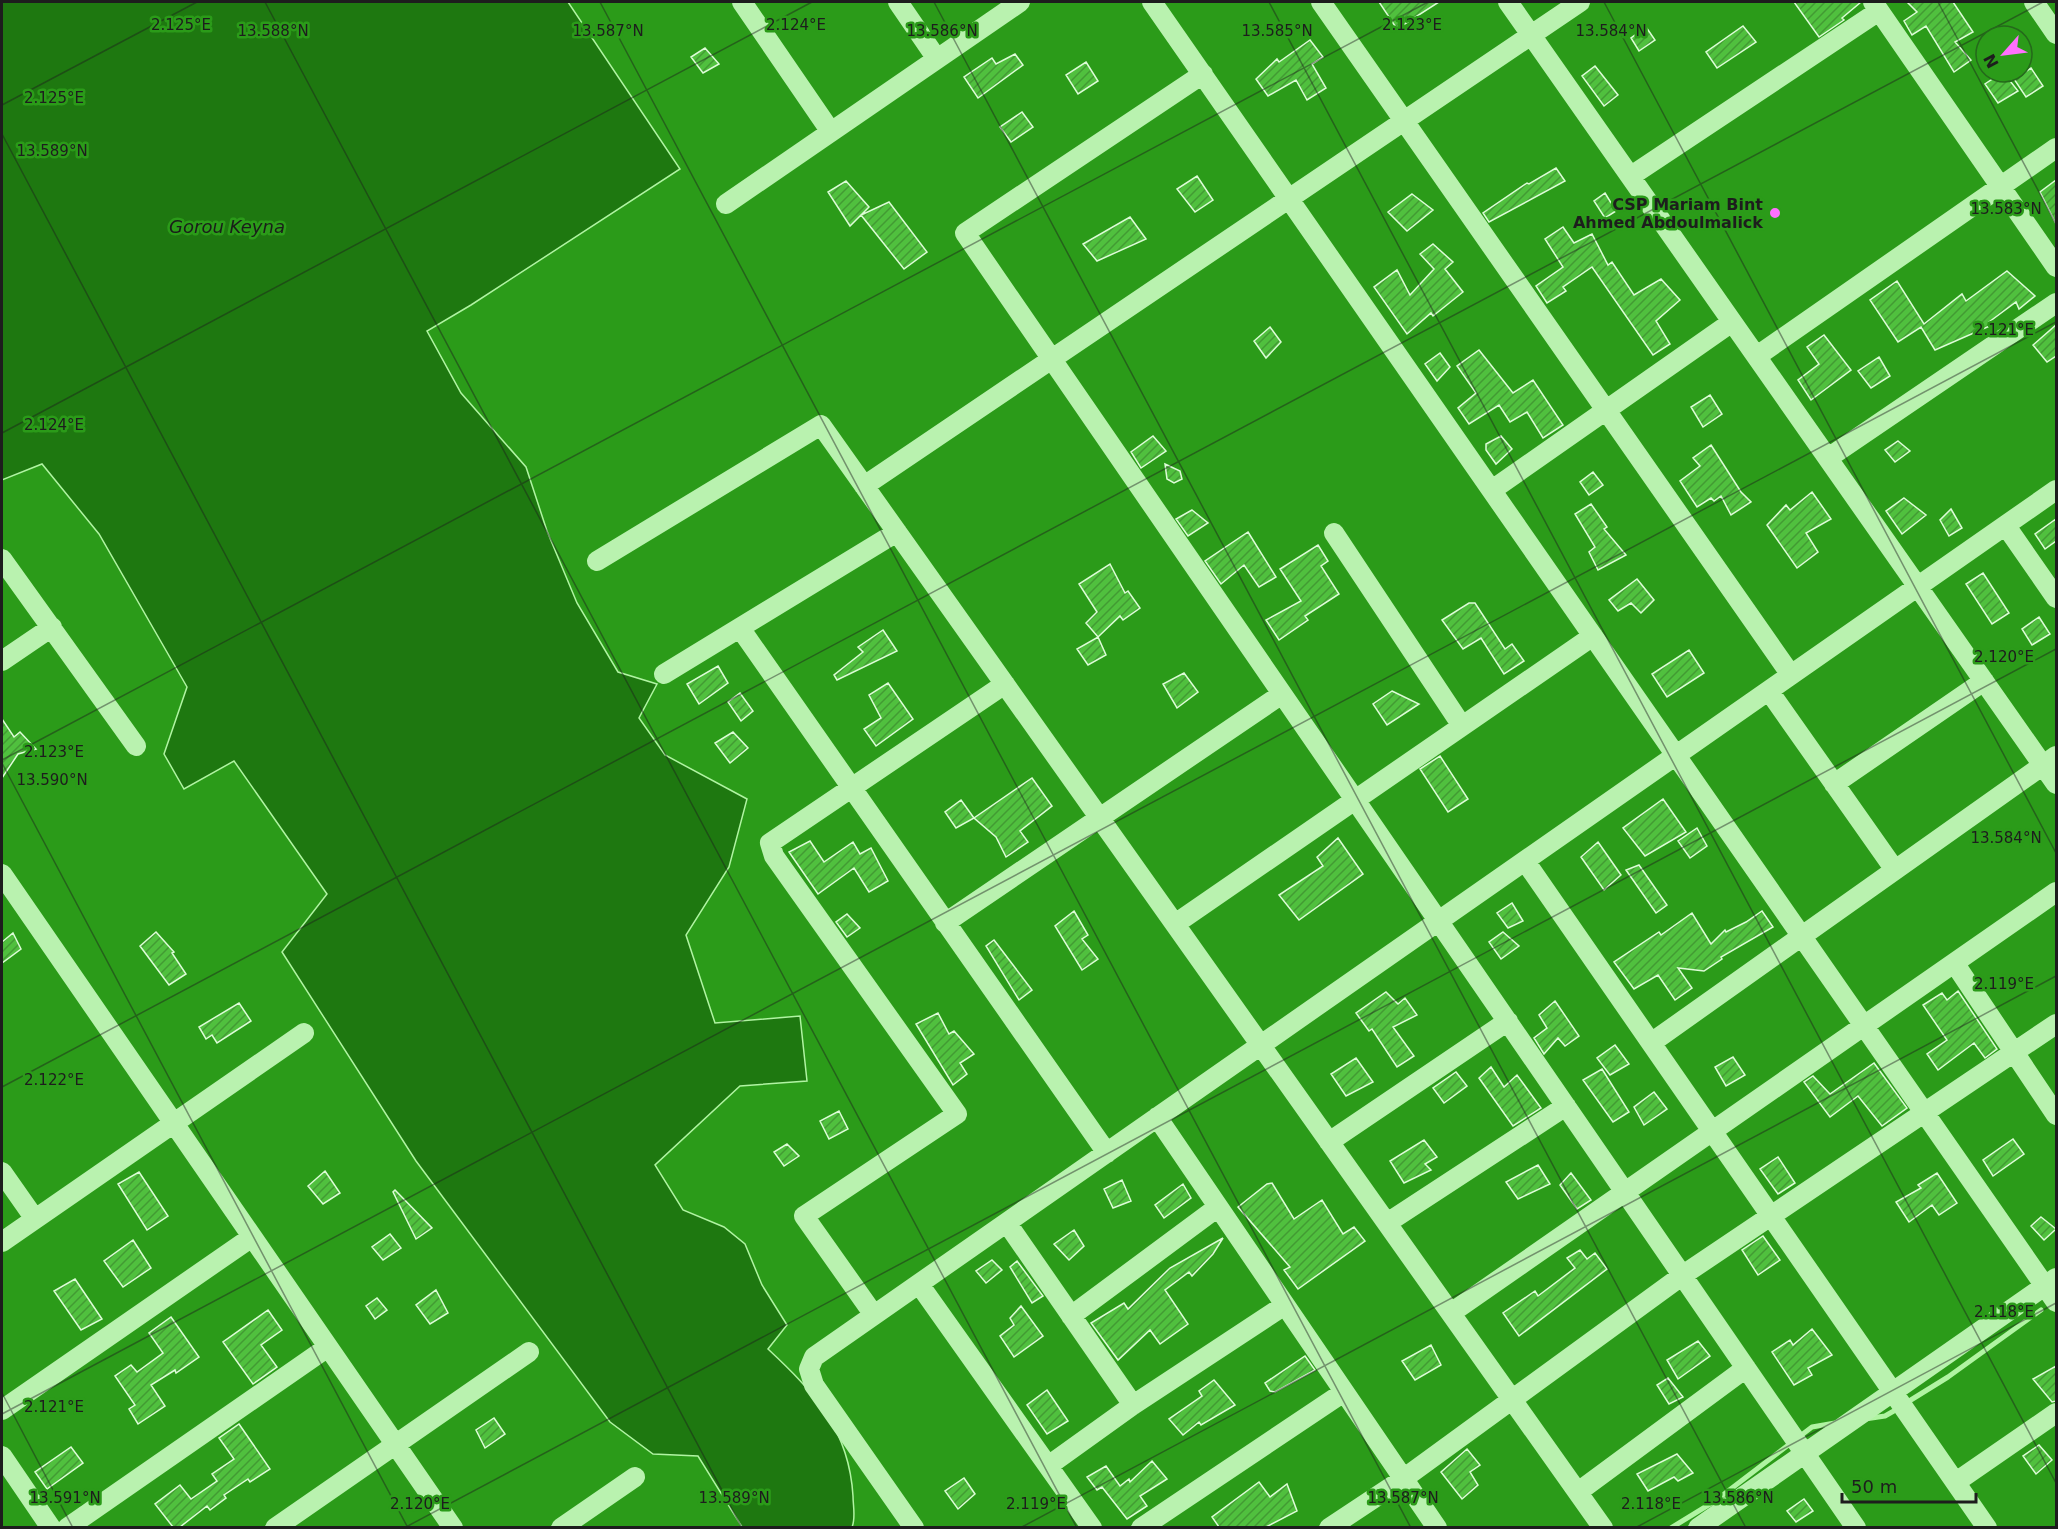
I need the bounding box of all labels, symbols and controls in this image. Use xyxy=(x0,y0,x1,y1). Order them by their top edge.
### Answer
text: 2.125°E xyxy=(151,16,211,34)
text: 2.124°E xyxy=(766,16,826,34)
text: 2.123°E xyxy=(1382,16,1442,34)
text: 13.588°N xyxy=(237,22,309,40)
text: 13.587°N xyxy=(572,22,644,40)
text: 13.586°N xyxy=(906,22,978,40)
text: 13.585°N xyxy=(1241,22,1313,40)
text: 13.584°N xyxy=(1575,22,1647,40)
north arrow xyxy=(1974,24,2034,84)
text: N xyxy=(1980,50,2003,71)
text: 2.125°E xyxy=(24,89,84,107)
text: 13.589°N xyxy=(16,142,88,160)
place label: CSP Mariam Bint Ahmed Abdoulmalick xyxy=(1573,195,1763,232)
text: 13.583°N xyxy=(1970,200,2042,218)
marker: CSP Mariam Bint Ahmed Abdoulmalick xyxy=(1768,206,1782,220)
water label: Gorou Keyna xyxy=(169,216,285,237)
text: 2.121°E xyxy=(1974,321,2034,339)
text: 2.124°E xyxy=(24,416,84,434)
text: 2.120°E xyxy=(1974,648,2034,666)
text: 2.123°E xyxy=(24,743,84,761)
text: 13.590°N xyxy=(16,771,88,789)
text: 13.584°N xyxy=(1970,829,2042,847)
text: 2.119°E xyxy=(1974,975,2034,993)
text: 2.122°E xyxy=(24,1071,84,1089)
text: 2.118°E xyxy=(1974,1303,2034,1321)
text: 2.121°E xyxy=(24,1398,84,1416)
scale bar xyxy=(1842,1466,1976,1504)
text: 50 m xyxy=(1851,1476,1897,1497)
text: 13.591°N xyxy=(29,1489,101,1507)
text: 13.589°N xyxy=(698,1489,770,1507)
text: 13.587°N xyxy=(1367,1489,1439,1507)
text: 13.586°N xyxy=(1702,1489,1774,1507)
text: 2.120°E xyxy=(390,1495,450,1513)
text: 2.119°E xyxy=(1006,1495,1066,1513)
text: 2.118°E xyxy=(1621,1495,1681,1513)

